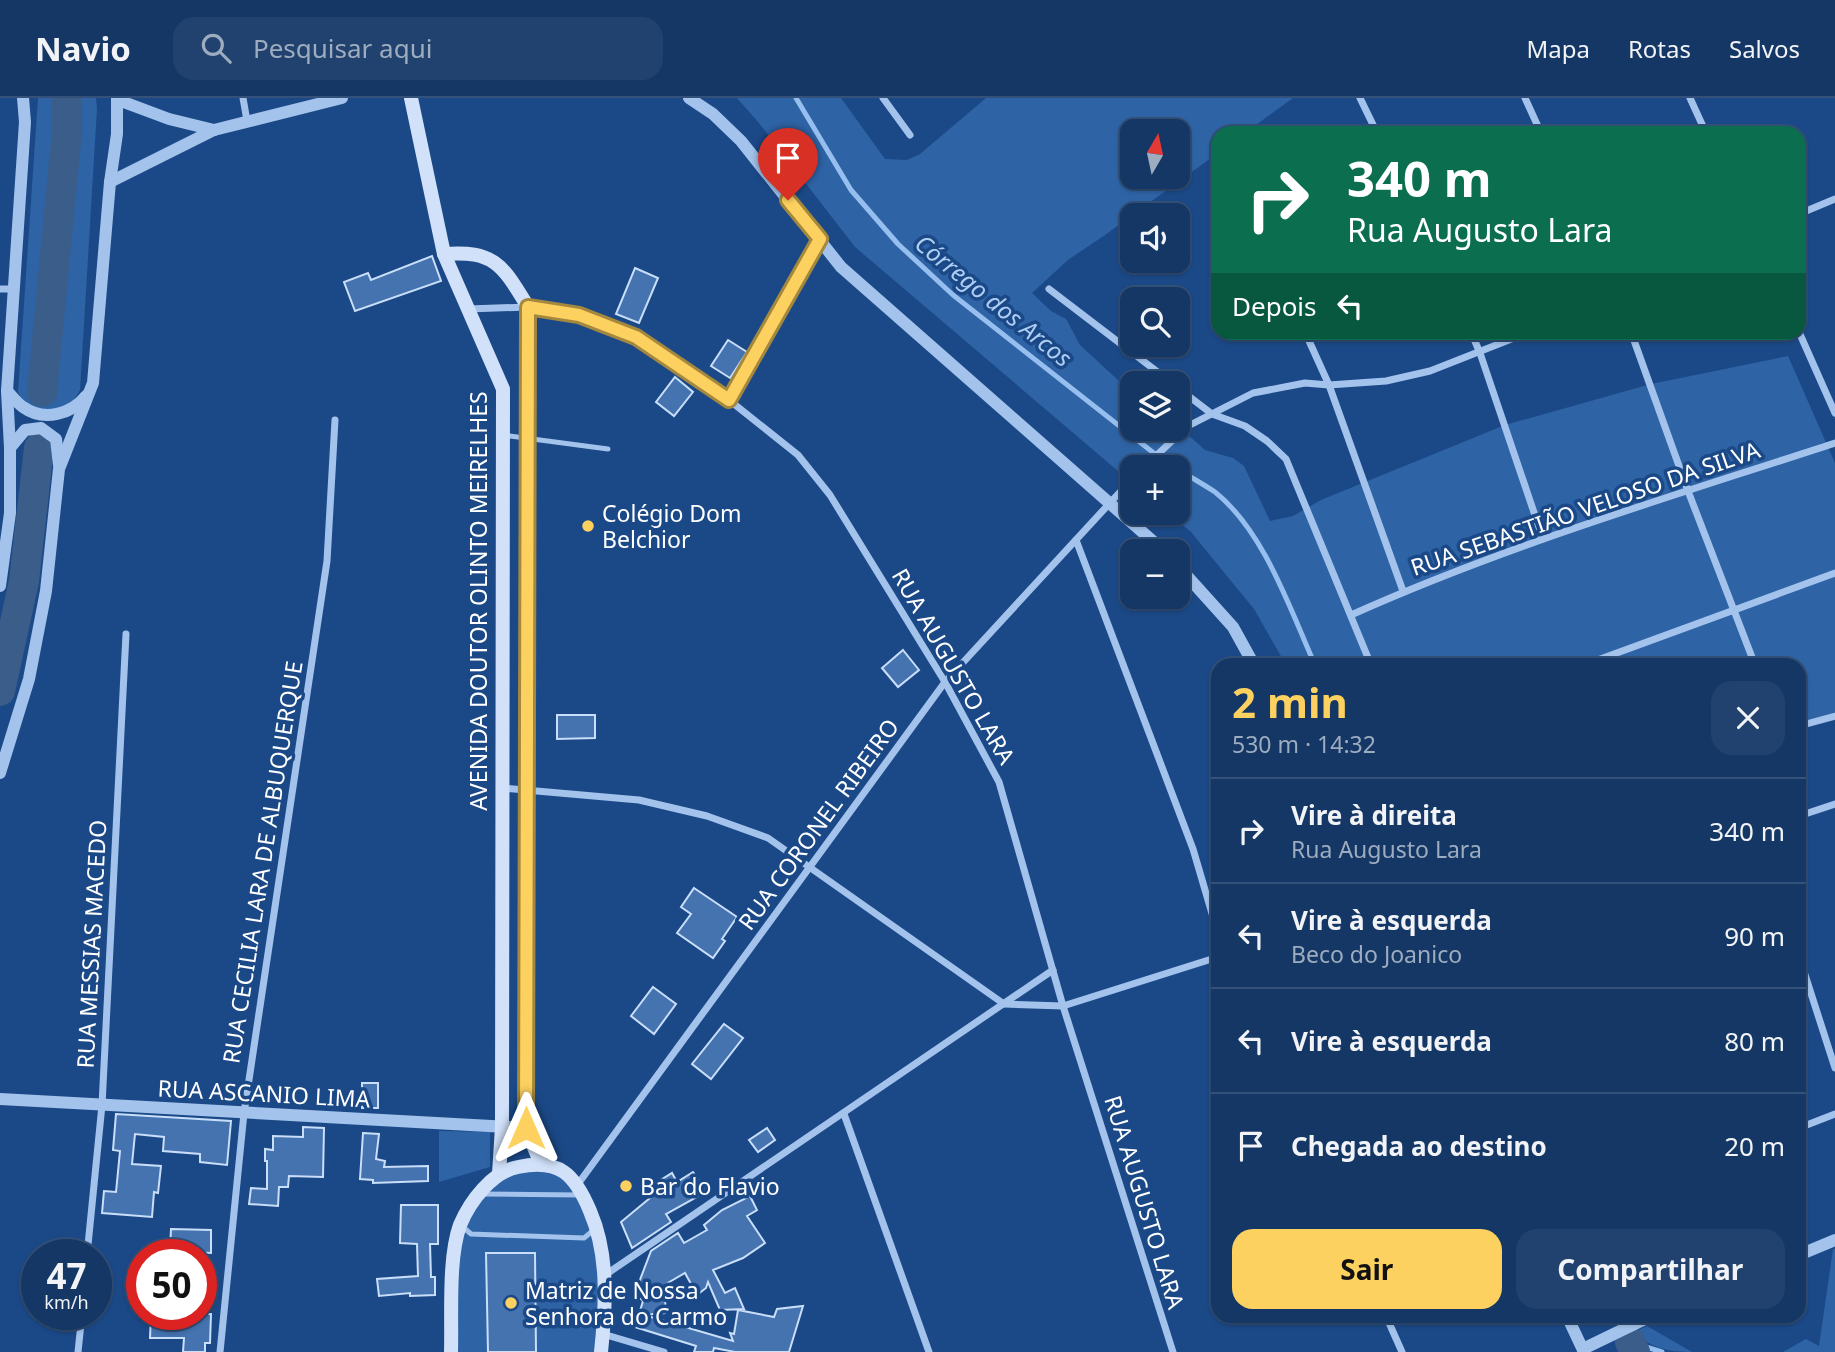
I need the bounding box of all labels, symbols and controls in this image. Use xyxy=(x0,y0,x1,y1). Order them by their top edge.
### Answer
search box xyxy=(173,17,663,80)
text: Navio xyxy=(35,26,131,71)
icon: search xyxy=(197,29,235,67)
text: Pesquisar aqui xyxy=(253,30,432,66)
text: Mapa xyxy=(1526,32,1590,65)
text: Rotas xyxy=(1628,32,1691,65)
text: Salvos xyxy=(1729,32,1800,65)
north arrow xyxy=(1120,119,1190,189)
map controls xyxy=(1120,119,1190,609)
pin xyxy=(758,128,818,200)
icon: arrive xyxy=(769,139,807,177)
text: 340 m xyxy=(1347,145,1492,211)
icon: right xyxy=(1232,154,1323,245)
button: sound xyxy=(1120,203,1190,273)
text: Rua Augusto Lara xyxy=(1347,208,1612,251)
water label: Córrego dos Arcos xyxy=(909,226,1079,374)
button: search xyxy=(1120,287,1190,357)
icon: left xyxy=(1331,287,1369,325)
text: Depois xyxy=(1232,288,1317,324)
button: layers xyxy=(1120,371,1190,441)
street label: AVENIDA DOUTOR OLINTO MEIRELHES xyxy=(462,391,494,811)
street label: RUA SEBASTIÃO VELOSO DA SILVA xyxy=(1406,433,1764,583)
button: + xyxy=(1120,455,1190,525)
place label: Colégio Dom Belchior xyxy=(602,497,742,555)
marker: Colégio Dom Belchior xyxy=(580,518,596,534)
button: − xyxy=(1120,539,1190,609)
street label: RUA AUGUSTO LARA xyxy=(885,562,1023,770)
street label: RUA CECILIA LARA DE ALBUQUERQUE xyxy=(214,659,310,1065)
text: 2 min xyxy=(1232,673,1348,730)
button: close xyxy=(1711,681,1785,755)
street label: RUA CORONEL RIBEIRO xyxy=(730,712,906,936)
text: 530 m · 14:32 xyxy=(1232,728,1376,760)
text: Vire à direita xyxy=(1291,797,1457,833)
icon: right xyxy=(1232,812,1270,850)
text: 340 m xyxy=(1709,813,1785,849)
street label: RUA MESSIAS MACEDO xyxy=(69,819,113,1069)
text: Rua Augusto Lara xyxy=(1291,833,1482,865)
text: Vire à esquerda xyxy=(1291,902,1492,938)
icon: left xyxy=(1232,917,1270,955)
text: 90 m xyxy=(1724,918,1785,954)
text: Beco do Joanico xyxy=(1291,938,1462,970)
icon: left xyxy=(1232,1022,1270,1060)
text: Vire à esquerda xyxy=(1291,1023,1492,1059)
text: 80 m xyxy=(1724,1023,1785,1059)
street label: RUA ASCANIO LIMA xyxy=(157,1071,371,1115)
position arrow xyxy=(489,1091,563,1165)
street label: RUA AUGUSTO LARA xyxy=(1097,1092,1193,1313)
icon: arrive xyxy=(1232,1127,1270,1165)
text: Chegada ao destino xyxy=(1291,1128,1547,1164)
text: 20 m xyxy=(1724,1128,1785,1164)
place label: Bar do Flavio xyxy=(640,1170,780,1202)
marker: Bar do Flavio xyxy=(618,1178,634,1194)
button: Sair xyxy=(1232,1229,1502,1309)
button: Compartilhar xyxy=(1516,1229,1785,1309)
speed limit sign: 50 xyxy=(126,1239,217,1330)
text: 47 xyxy=(46,1252,87,1299)
place label: Matriz de Nossa Senhora do Carmo xyxy=(525,1274,727,1332)
text: km/h xyxy=(44,1290,89,1314)
marker: Matriz de Nossa Senhora do Carmo xyxy=(503,1295,519,1311)

